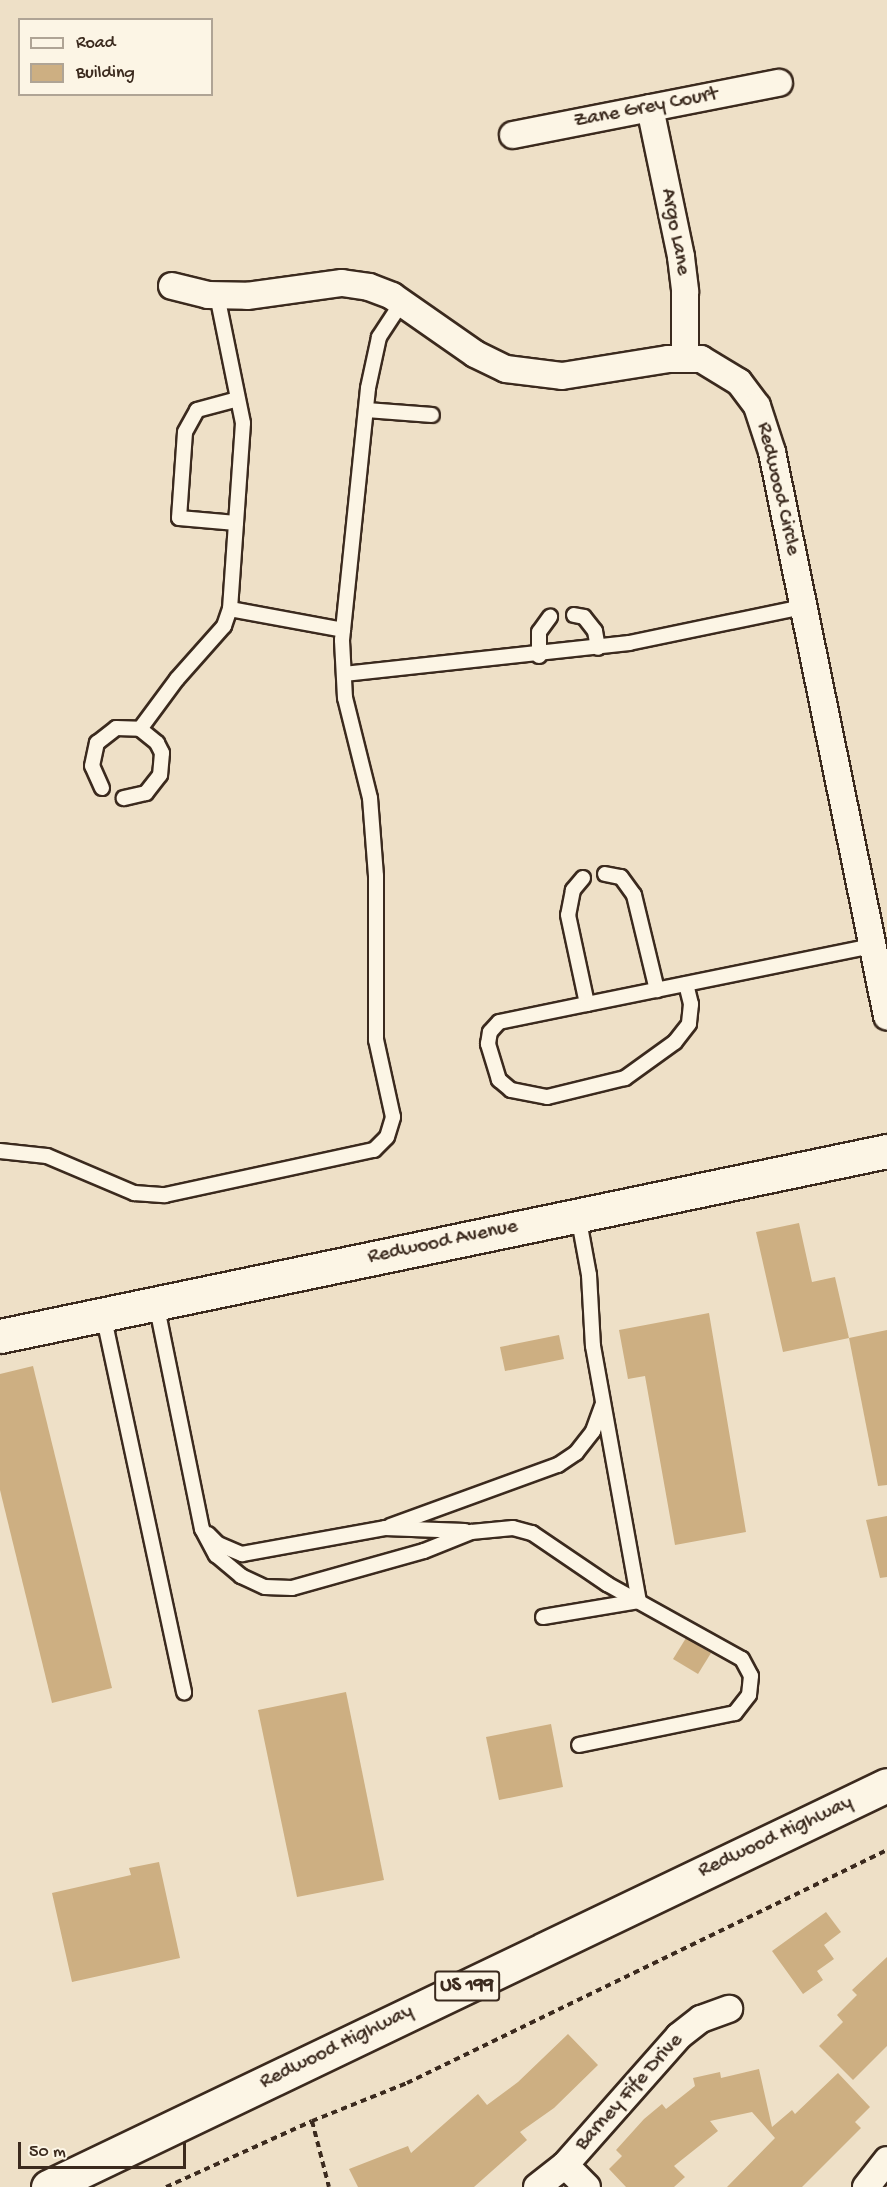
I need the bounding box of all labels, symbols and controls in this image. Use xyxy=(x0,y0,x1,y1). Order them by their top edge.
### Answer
legend xyxy=(18,18,213,96)
text: Road xyxy=(76,33,115,54)
text: Building xyxy=(76,63,135,84)
street label: Zane Grey Court xyxy=(572,83,720,135)
street label: Argo Lane xyxy=(653,187,695,277)
street label: Redwood Circle xyxy=(749,420,805,558)
street label: Redwood Avenue xyxy=(366,1215,520,1271)
street label: Redwood Highway xyxy=(695,1791,857,1885)
road number: US 199 xyxy=(434,1969,500,2003)
street label: Redwood Highway xyxy=(256,2000,418,2096)
street label: Barney Fife Drive xyxy=(571,2029,689,2157)
scale bar xyxy=(21,2130,189,2168)
text: 50 m xyxy=(29,2142,66,2163)

